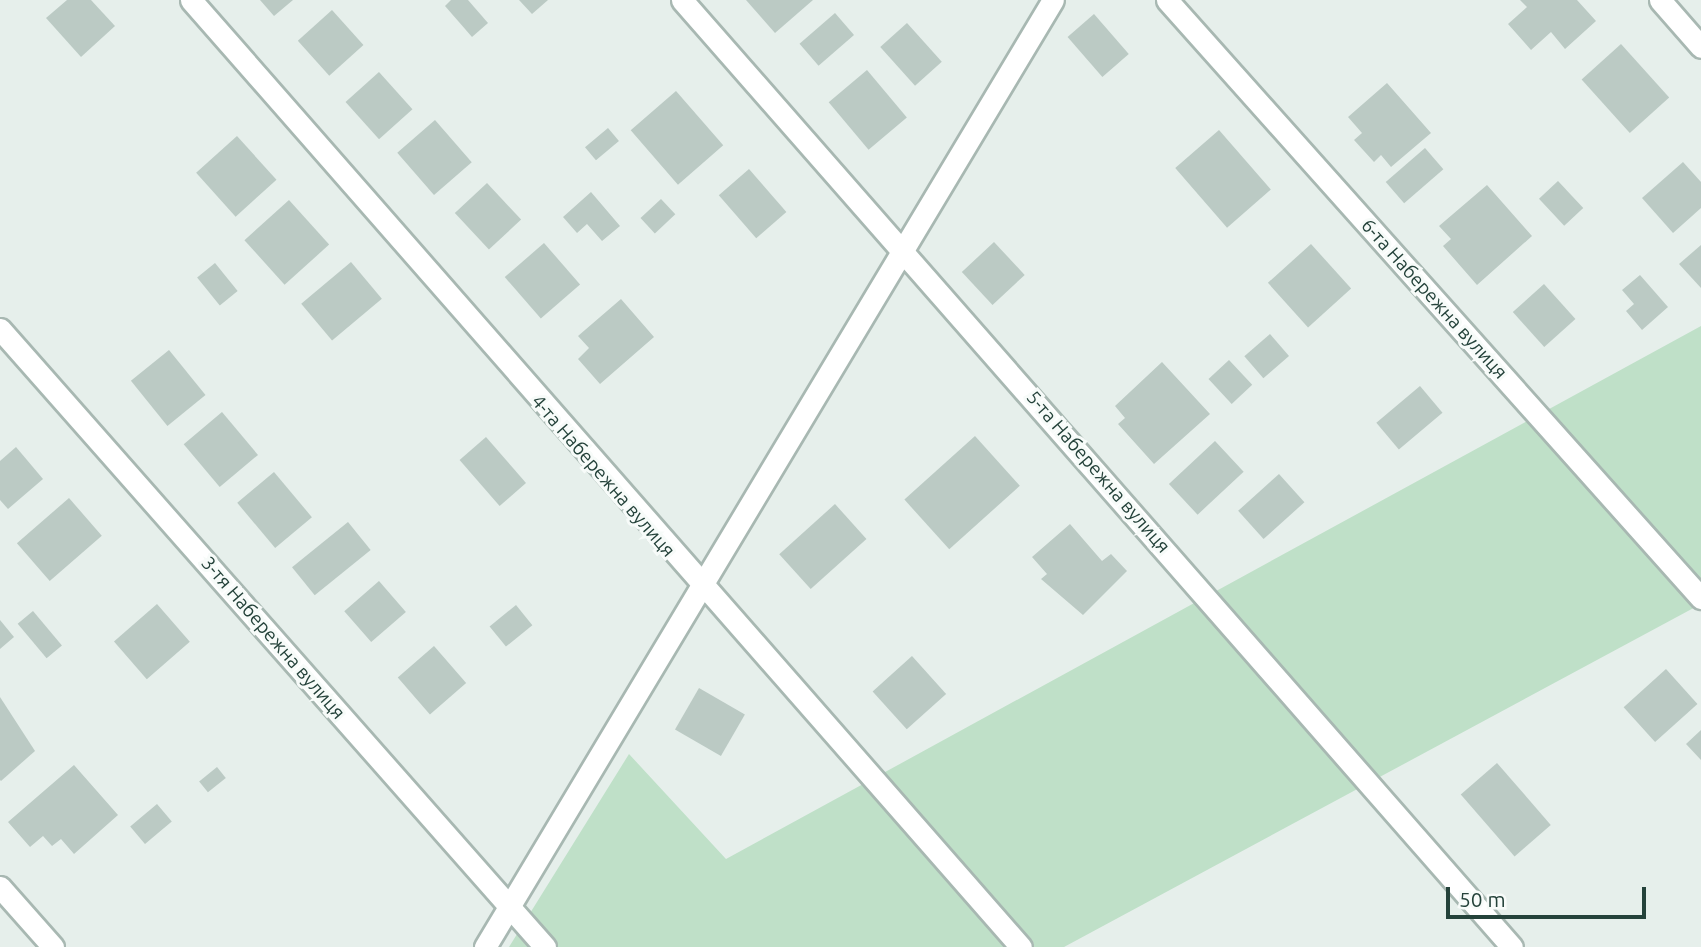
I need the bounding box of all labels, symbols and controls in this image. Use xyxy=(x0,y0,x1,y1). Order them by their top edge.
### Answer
street label: 6-та Набережна вулиця xyxy=(1356,214,1512,384)
street label: 5-та Набережна вулиця xyxy=(1021,386,1175,558)
street label: 4-та Набережна вулиця xyxy=(526,390,680,562)
street label: 3-тя Набережна вулиця xyxy=(196,552,350,724)
scale bar xyxy=(1449,874,1648,918)
text: 50 m xyxy=(1459,887,1506,911)

